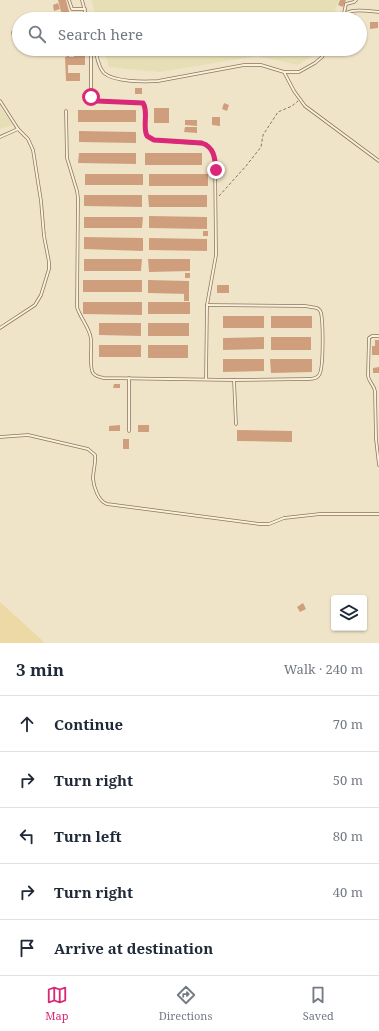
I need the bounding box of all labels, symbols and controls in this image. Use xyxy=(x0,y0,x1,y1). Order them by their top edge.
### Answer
search box xyxy=(12,12,367,56)
icon: search xyxy=(26,23,48,45)
text: Search here xyxy=(58,24,143,44)
route start xyxy=(82,88,100,106)
route end xyxy=(207,161,225,179)
map controls xyxy=(331,595,367,631)
button: layers xyxy=(331,595,367,631)
text: 3 min xyxy=(16,658,64,681)
text: Walk · 240 m xyxy=(284,660,363,678)
icon: ahead xyxy=(16,713,38,735)
text: Continue xyxy=(54,714,123,734)
text: 70 m xyxy=(333,715,363,733)
icon: right xyxy=(16,769,38,791)
text: Turn right xyxy=(54,770,133,790)
text: 50 m xyxy=(333,771,363,789)
icon: left xyxy=(16,825,38,847)
text: Turn left xyxy=(54,826,122,846)
text: 80 m xyxy=(333,827,363,845)
icon: right xyxy=(16,881,38,903)
text: Turn right xyxy=(54,882,133,902)
text: 40 m xyxy=(333,883,363,901)
icon: arrive xyxy=(16,937,38,959)
text: Arrive at destination xyxy=(54,938,213,958)
tab: Map xyxy=(45,984,68,1023)
tab: Directions xyxy=(159,984,212,1023)
tab: Saved xyxy=(303,984,334,1023)

